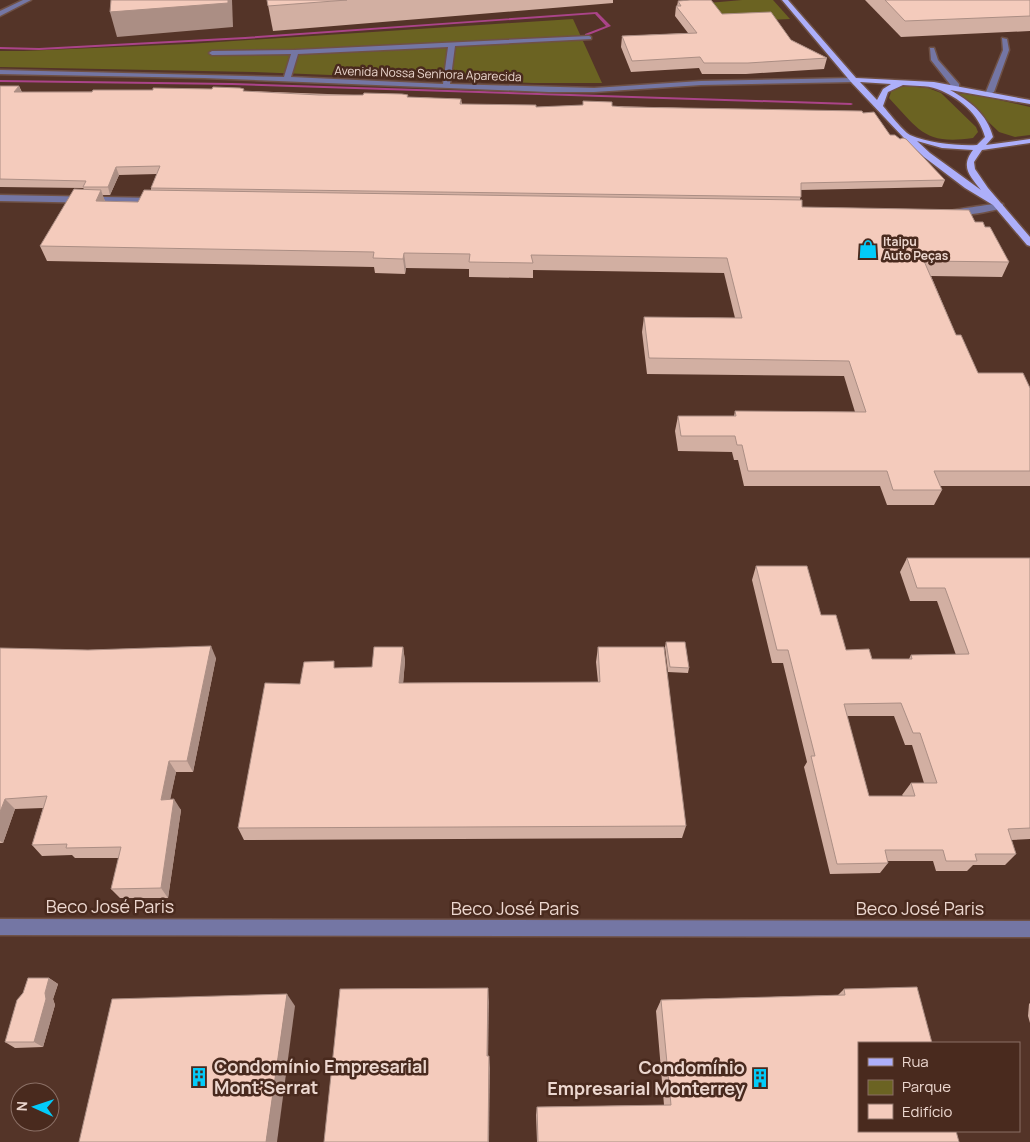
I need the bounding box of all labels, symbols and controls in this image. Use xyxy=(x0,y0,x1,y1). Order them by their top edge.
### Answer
street label: Avenida Nossa Senhora Aparecida xyxy=(334,62,522,85)
place label: Itaipu Auto Peças xyxy=(883,233,949,264)
shop icon: Itaipu Auto Peças xyxy=(857,238,879,260)
street label: Beco José Paris xyxy=(46,894,174,918)
street label: Beco José Paris xyxy=(451,896,579,920)
street label: Beco José Paris xyxy=(856,896,984,920)
legend xyxy=(858,1042,1020,1132)
text: Rua xyxy=(902,1051,929,1072)
place label: Condomínio Empresarial Mont'Serrat xyxy=(214,1054,427,1099)
place label: Condomínio Empresarial Monterrey xyxy=(547,1055,745,1100)
building icon: Condomínio Empresarial Mont'Serrat xyxy=(188,1066,210,1088)
building icon: Condomínio Empresarial Monterrey xyxy=(749,1067,771,1089)
text: Parque xyxy=(902,1076,951,1097)
north arrow xyxy=(10,1082,60,1132)
text: N xyxy=(12,1101,31,1112)
text: Edifício xyxy=(902,1101,953,1122)

